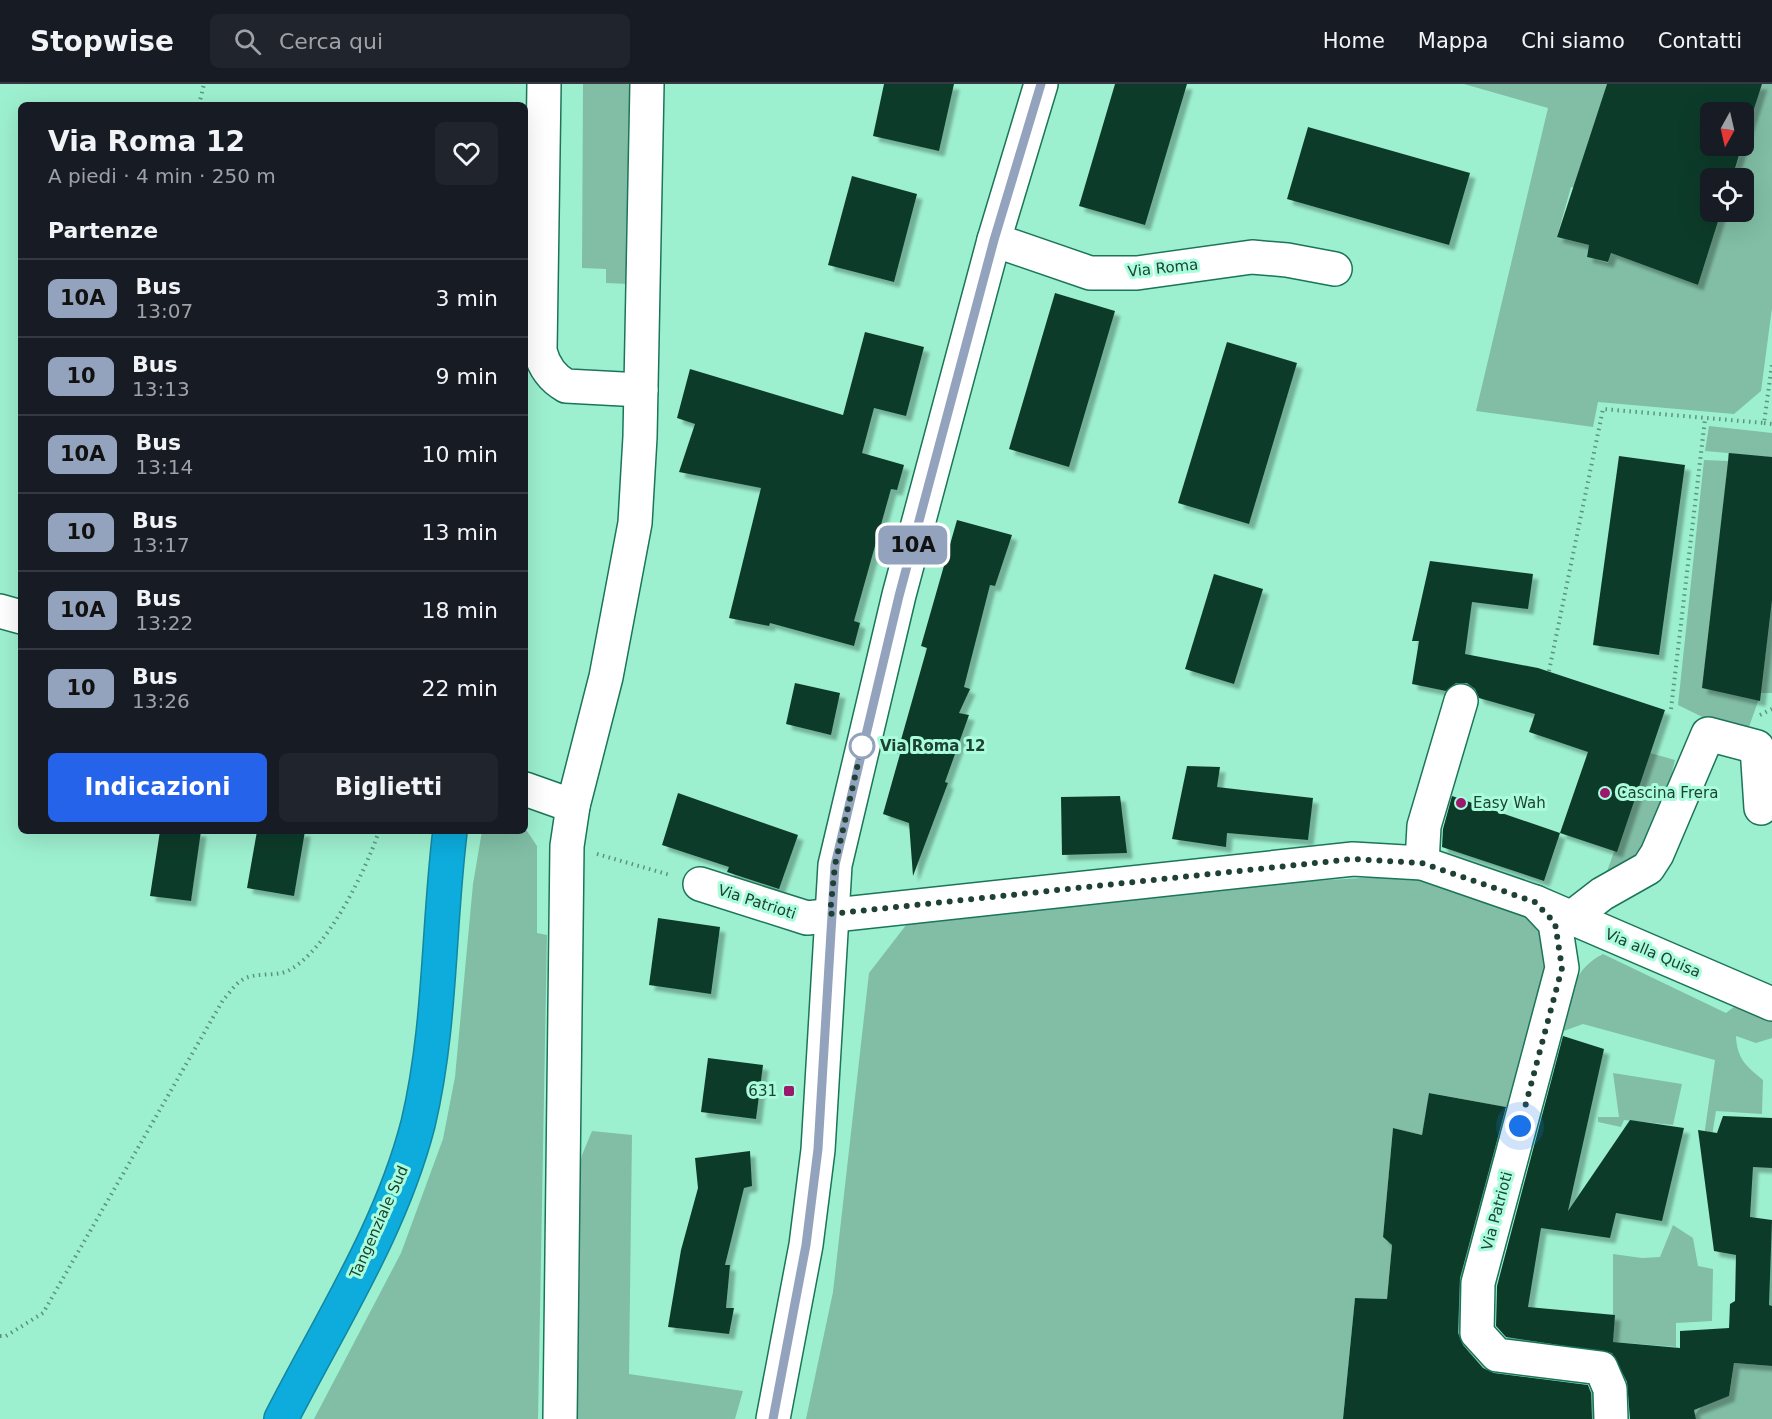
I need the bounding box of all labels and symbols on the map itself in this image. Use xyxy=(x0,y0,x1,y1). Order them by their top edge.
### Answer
north arrow xyxy=(1700,102,1754,156)
street label: Via Roma xyxy=(1127,255,1199,281)
line badge: 10A xyxy=(878,526,948,564)
marker: Via Roma 12 xyxy=(849,733,875,759)
place label: Via Roma 12 xyxy=(880,737,986,755)
place label: Cascina Frera xyxy=(1617,784,1718,802)
marker: Cascina Frera xyxy=(1598,786,1612,800)
place label: Easy Wah xyxy=(1473,794,1546,812)
marker: Easy Wah xyxy=(1454,796,1468,810)
street label: Via Patrioti xyxy=(716,881,798,923)
street label: Via alla Quisa xyxy=(1603,925,1703,981)
place label: 631 xyxy=(748,1082,777,1100)
marker: 631 xyxy=(782,1084,796,1098)
your location xyxy=(1505,1111,1535,1141)
street label: Tangenziale Sud xyxy=(346,1163,412,1282)
street label: Via Patrioti xyxy=(1478,1170,1516,1252)

